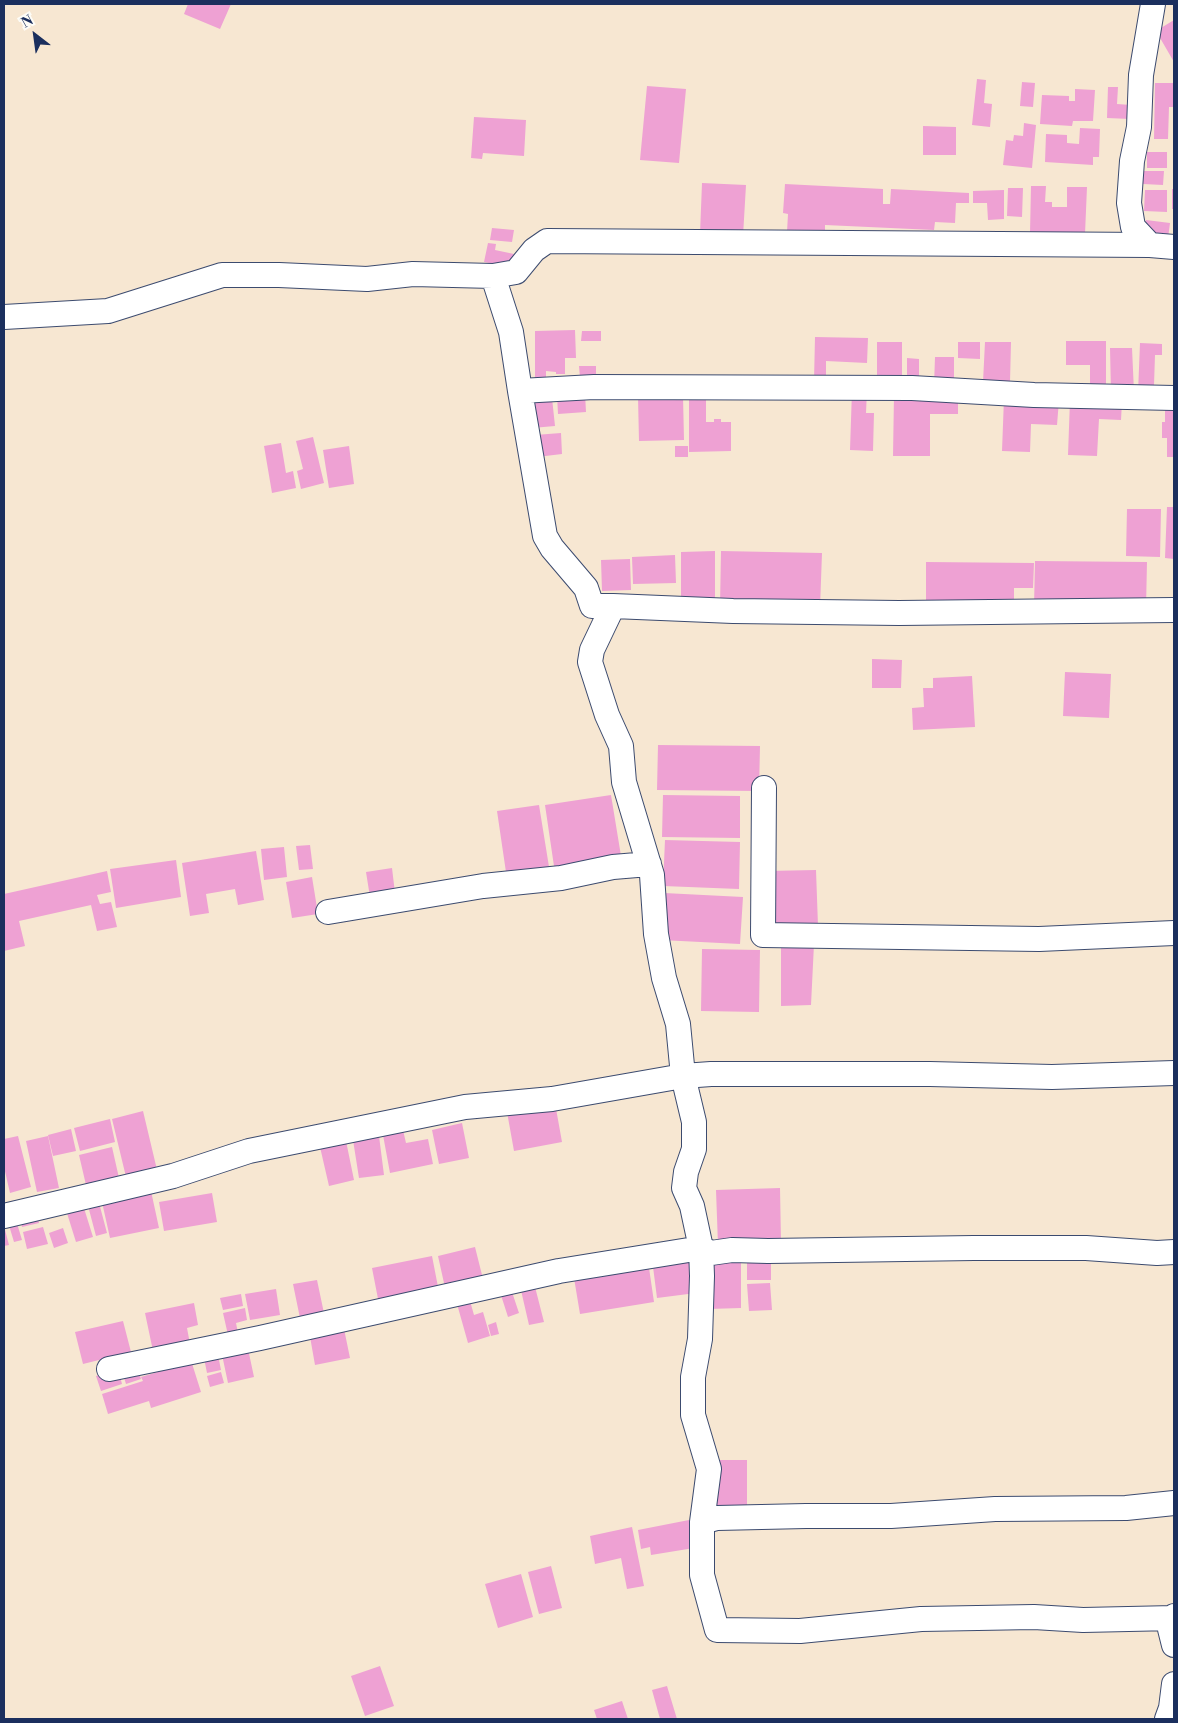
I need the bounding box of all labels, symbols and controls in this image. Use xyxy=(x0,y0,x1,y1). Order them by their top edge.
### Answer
north arrow xyxy=(10,10,60,60)
text: N xyxy=(18,11,37,33)

